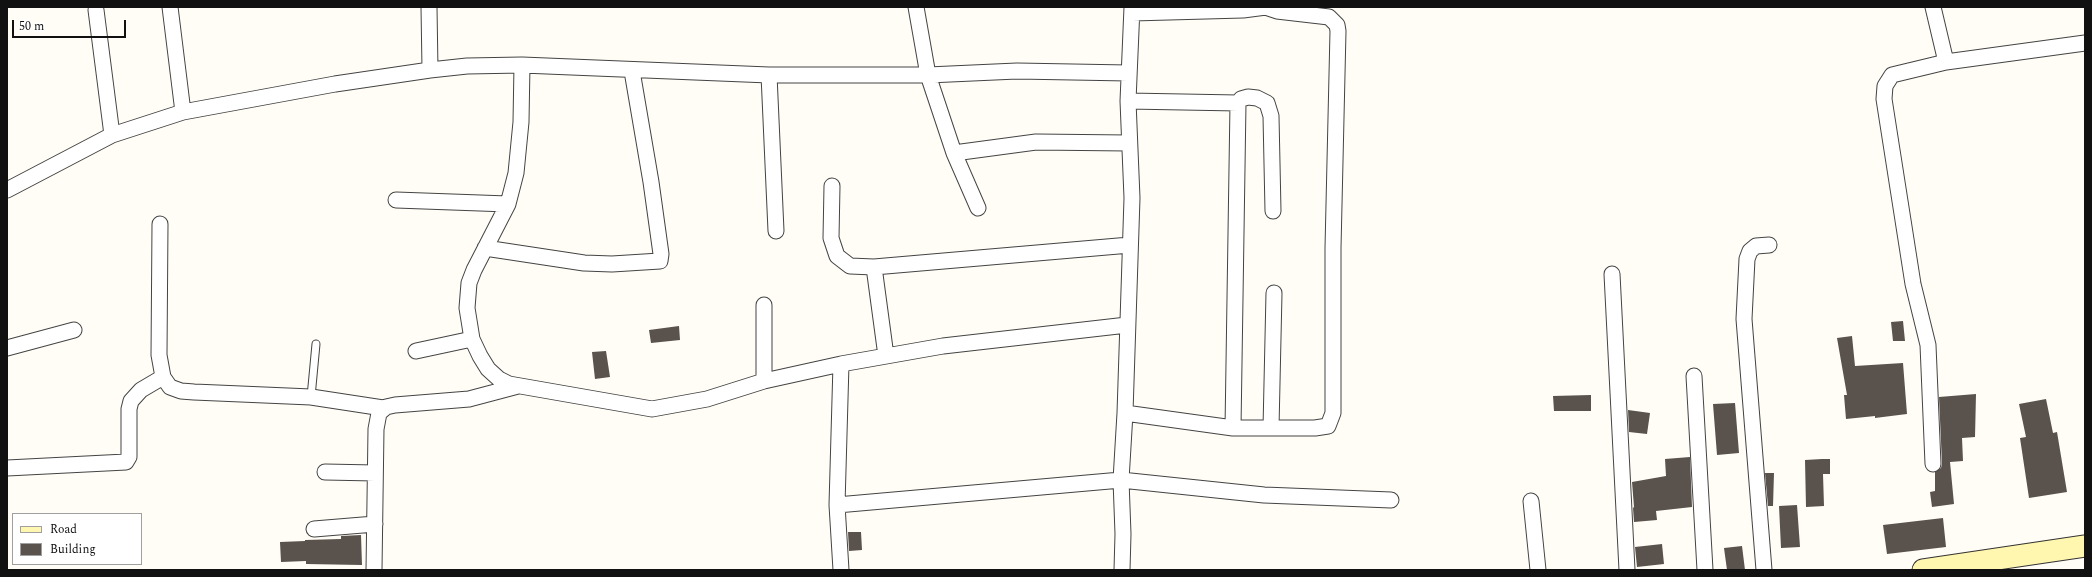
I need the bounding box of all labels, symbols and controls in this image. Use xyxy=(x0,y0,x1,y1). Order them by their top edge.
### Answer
scale bar xyxy=(14,12,128,38)
text: 50 m xyxy=(19,17,44,36)
legend xyxy=(12,513,142,565)
text: Road xyxy=(50,520,77,539)
text: Building xyxy=(50,540,96,559)

